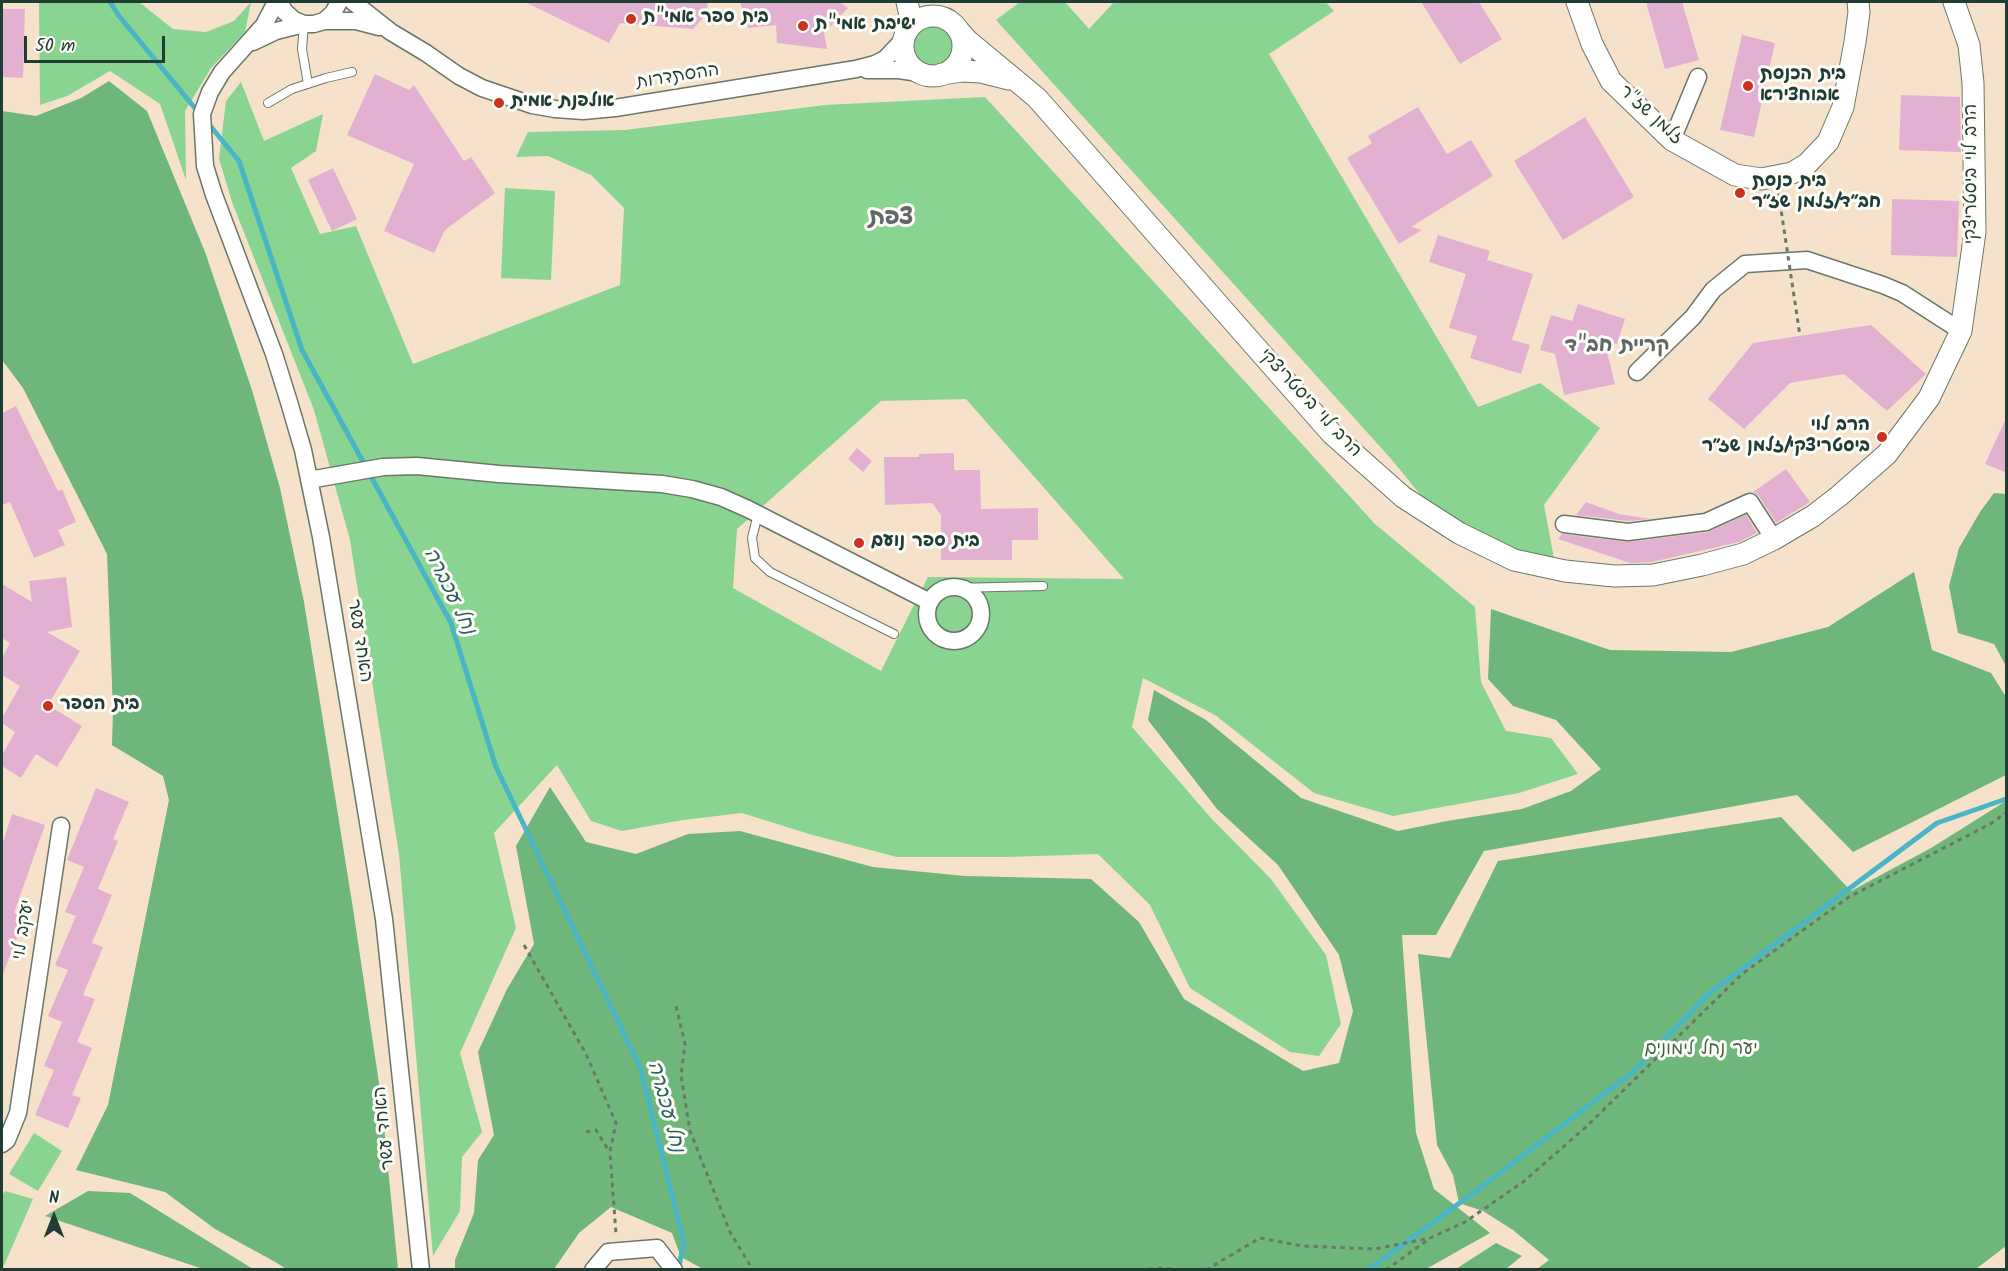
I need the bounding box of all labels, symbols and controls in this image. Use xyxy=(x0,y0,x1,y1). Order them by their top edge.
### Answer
place label: בית ספר אמי"ת xyxy=(643,8,769,30)
marker: בית ספר אמי"ת xyxy=(624,12,638,26)
place label: ישיבת אמי"ת xyxy=(815,15,916,37)
marker: ישיבת אמי"ת xyxy=(796,19,810,33)
scale bar xyxy=(27,24,168,62)
text: 50 m xyxy=(35,32,75,61)
street label: ההסתדרות xyxy=(635,61,721,95)
place label: בית הכנסת אבוחצירא xyxy=(1760,65,1846,107)
marker: בית הכנסת אבוחצירא xyxy=(1741,79,1755,93)
street label: זלמן שז"ר xyxy=(1614,82,1686,150)
place label: אולפנת אמית xyxy=(511,92,615,114)
marker: אולפנת אמית xyxy=(492,96,506,110)
street label: הרב לוי ביסטריצקי xyxy=(1962,104,1984,244)
place label: בית כנסת חב״ד/זלמן שז״ר xyxy=(1752,172,1881,214)
marker: בית כנסת חב״ד/זלמן שז״ר xyxy=(1733,186,1747,200)
district label: צפת xyxy=(868,206,914,234)
district label: קריית חב"ד xyxy=(1565,336,1669,360)
street label: הרב לוי ביסטריצקי xyxy=(1253,345,1365,463)
place label: הרב לוי ביסטריצקי/זלמן שז״ר xyxy=(1702,416,1870,458)
marker: הרב לוי ביסטריצקי/זלמן שז״ר xyxy=(1875,430,1889,444)
place label: בית ספר נועם xyxy=(871,532,980,554)
marker: בית ספר נועם xyxy=(852,536,866,550)
water label: נחל עכברה xyxy=(417,545,479,639)
street label: האחד עשר xyxy=(341,598,375,684)
place label: בית הספר xyxy=(60,695,140,717)
marker: בית הספר xyxy=(41,699,55,713)
street label: יעקב לוי xyxy=(10,898,40,962)
park label: יער נחל לימונים xyxy=(1644,1040,1758,1062)
water label: נחל עכברה xyxy=(640,1059,688,1155)
street label: האחד עשר xyxy=(371,1085,401,1171)
text: N xyxy=(49,1186,59,1211)
north arrow xyxy=(24,1187,84,1247)

